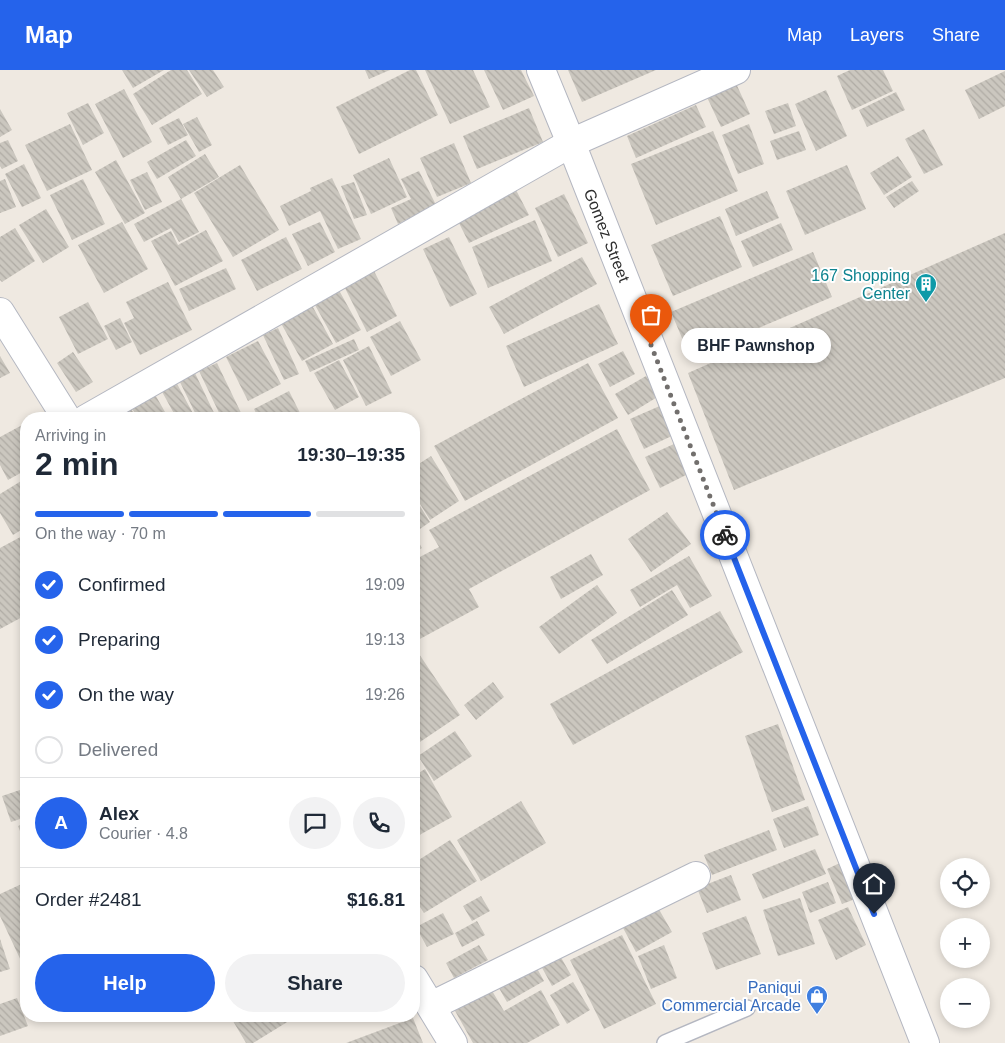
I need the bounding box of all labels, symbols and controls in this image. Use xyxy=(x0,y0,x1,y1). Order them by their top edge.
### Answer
text: Map xyxy=(25,21,73,48)
text: Map xyxy=(787,25,822,45)
text: Layers xyxy=(850,25,904,45)
text: Share xyxy=(932,25,980,45)
street label: Gomez Street xyxy=(581,186,633,285)
place label: 167 Shopping Center xyxy=(811,267,911,302)
building icon: 167 Shopping Center xyxy=(914,272,938,303)
pin xyxy=(630,294,672,345)
icon: bag xyxy=(637,301,665,329)
callout: BHF Pawnshop xyxy=(681,328,831,362)
text: BHF Pawnshop xyxy=(697,337,815,354)
text: Arriving in xyxy=(35,427,106,444)
text: 19:30–19:35 xyxy=(297,444,405,465)
text: 2 min xyxy=(35,446,119,482)
courier xyxy=(700,510,750,560)
icon: bike xyxy=(711,521,739,549)
text: On the way · 70 m xyxy=(35,525,166,542)
icon: check xyxy=(35,571,63,599)
text: Confirmed xyxy=(78,574,166,595)
text: 19:09 xyxy=(365,576,405,593)
icon: check xyxy=(35,626,63,654)
text: Preparing xyxy=(78,629,160,650)
text: 19:13 xyxy=(365,631,405,648)
icon: check xyxy=(35,681,63,709)
text: On the way xyxy=(78,684,174,705)
text: 19:26 xyxy=(365,686,405,703)
text: Delivered xyxy=(78,739,158,760)
button: chat xyxy=(289,797,341,849)
button: phone xyxy=(353,797,405,849)
text: Alex xyxy=(99,803,139,824)
text: A xyxy=(54,812,68,833)
text: Courier · 4.8 xyxy=(99,825,188,842)
map controls xyxy=(940,858,990,1028)
button: locate xyxy=(940,858,990,908)
pin xyxy=(853,863,895,914)
icon: home xyxy=(860,870,888,898)
text: Order #2481 xyxy=(35,889,142,910)
text: $16.81 xyxy=(347,889,405,910)
button: + xyxy=(940,918,990,968)
button: Help xyxy=(35,954,215,1012)
button: Share xyxy=(225,954,405,1012)
button: − xyxy=(940,978,990,1028)
place label: Paniqui Commercial Arcade xyxy=(661,979,801,1014)
shop icon: Paniqui Commercial Arcade xyxy=(805,984,829,1015)

